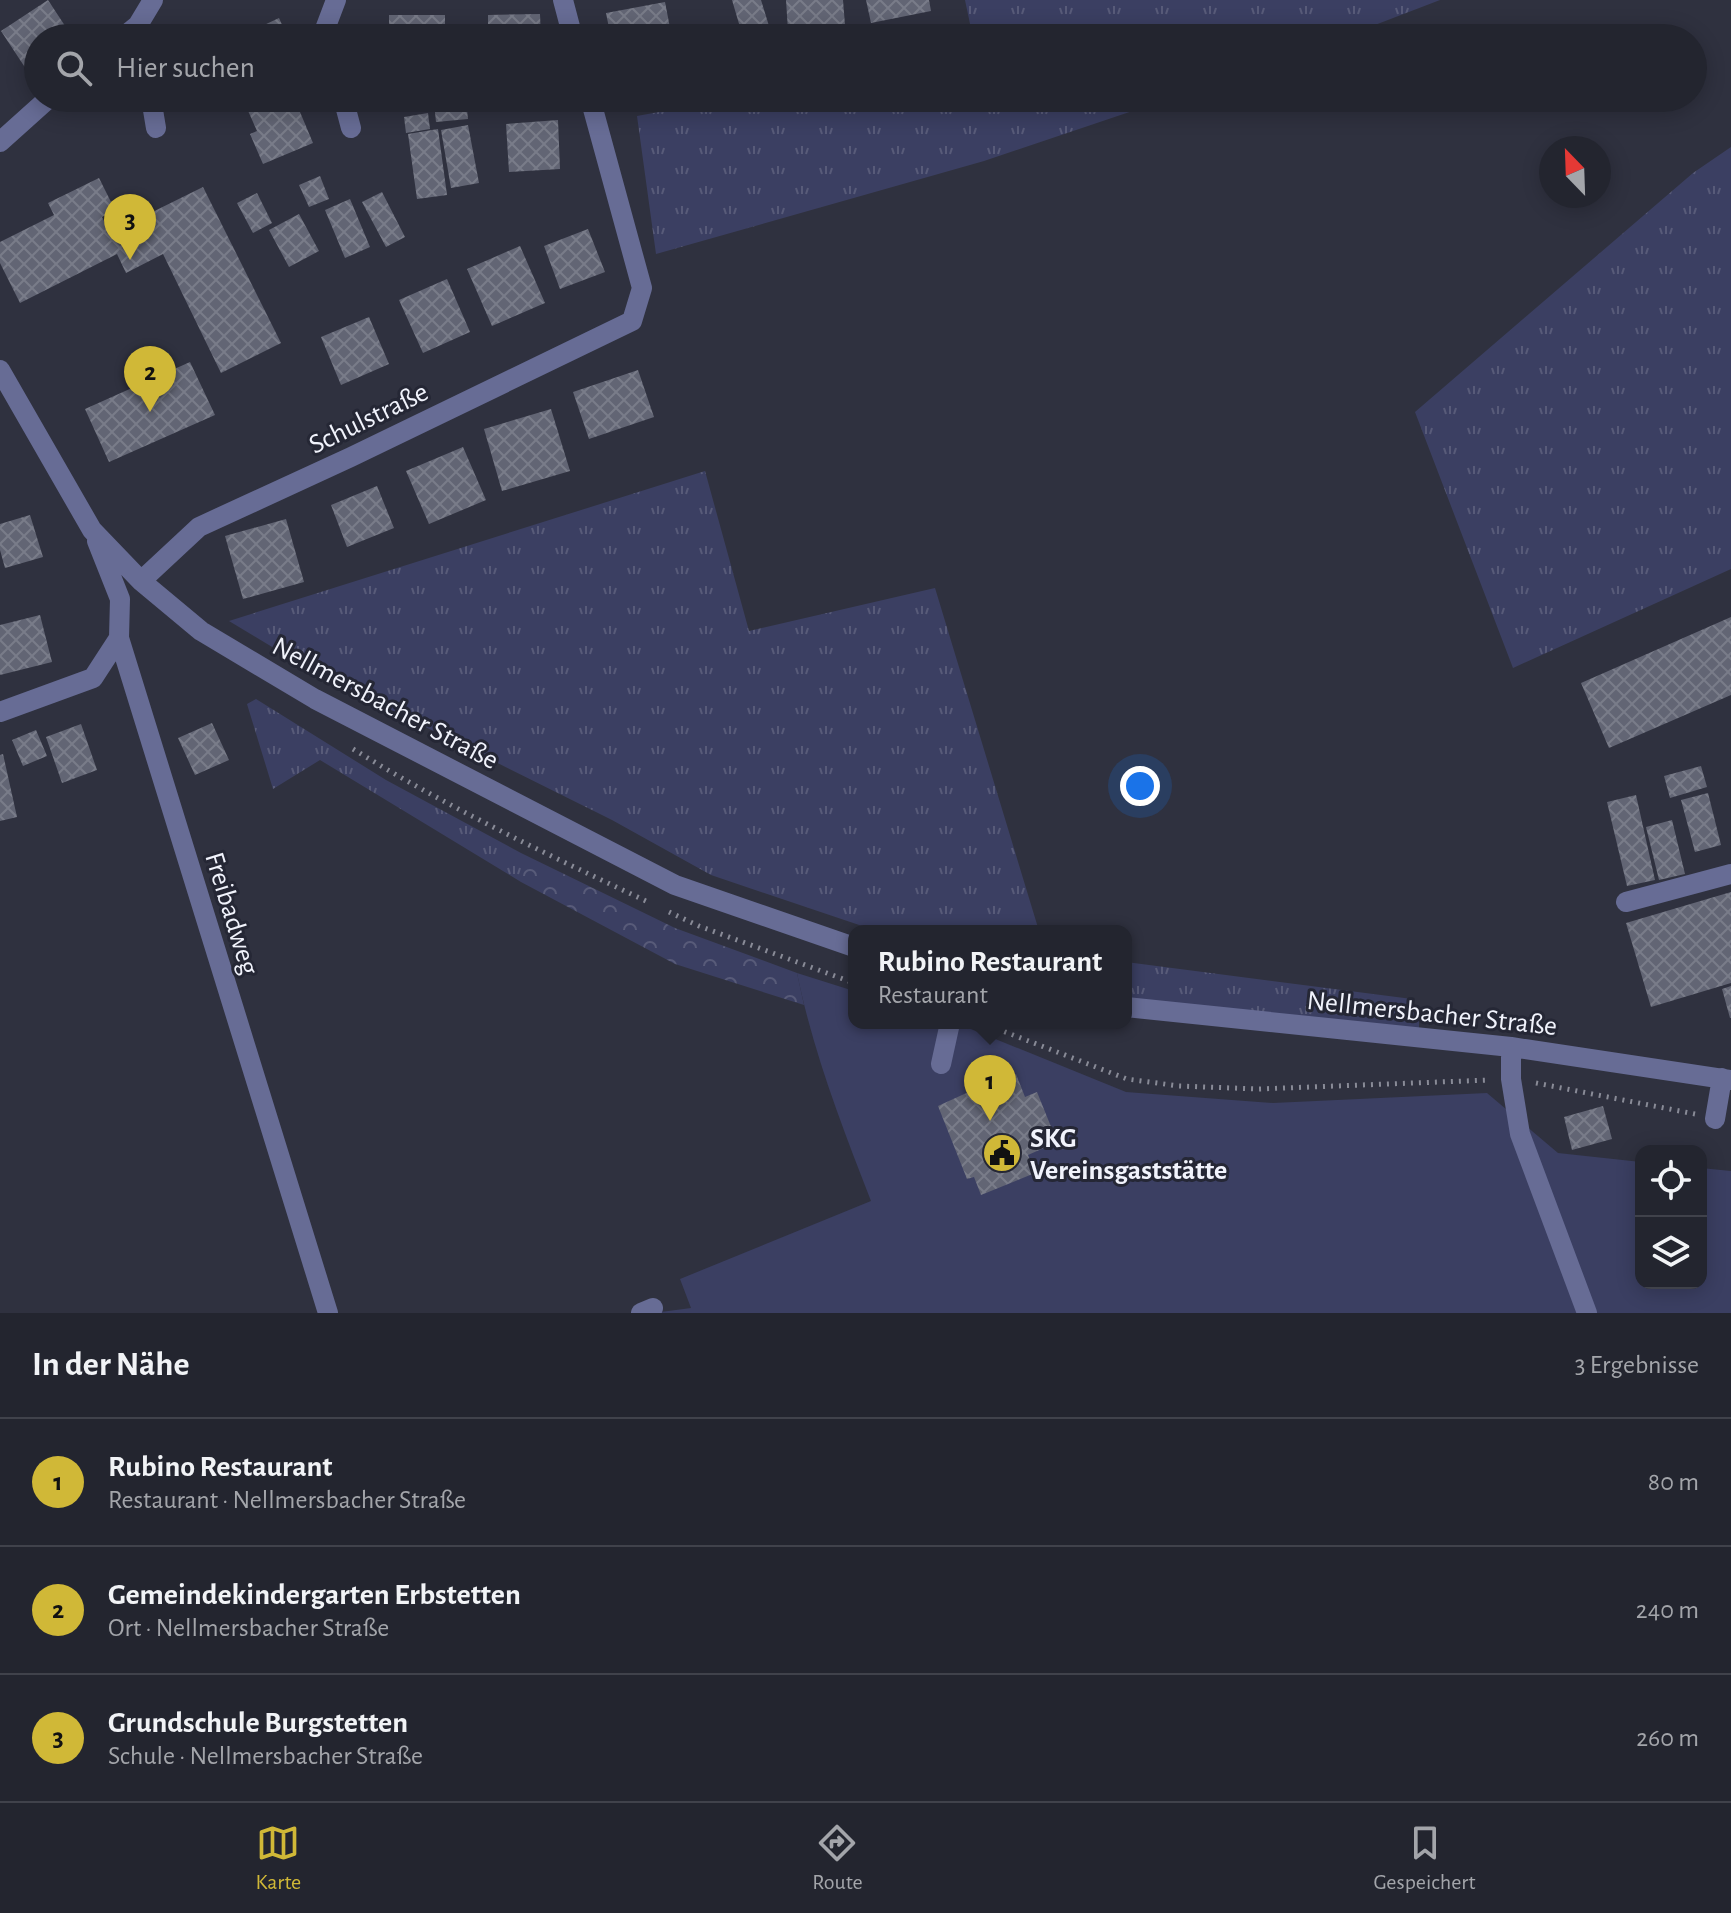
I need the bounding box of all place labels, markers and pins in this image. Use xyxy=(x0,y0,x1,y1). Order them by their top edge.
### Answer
pin: 3 xyxy=(104,194,156,260)
pin: 2 xyxy=(124,346,176,412)
pin: 1 xyxy=(964,1055,1016,1121)
place label: SKG Vereinsgaststätte xyxy=(1030,1125,1227,1185)
public building icon: SKG Vereinsgaststätte xyxy=(981,1132,1023,1174)

